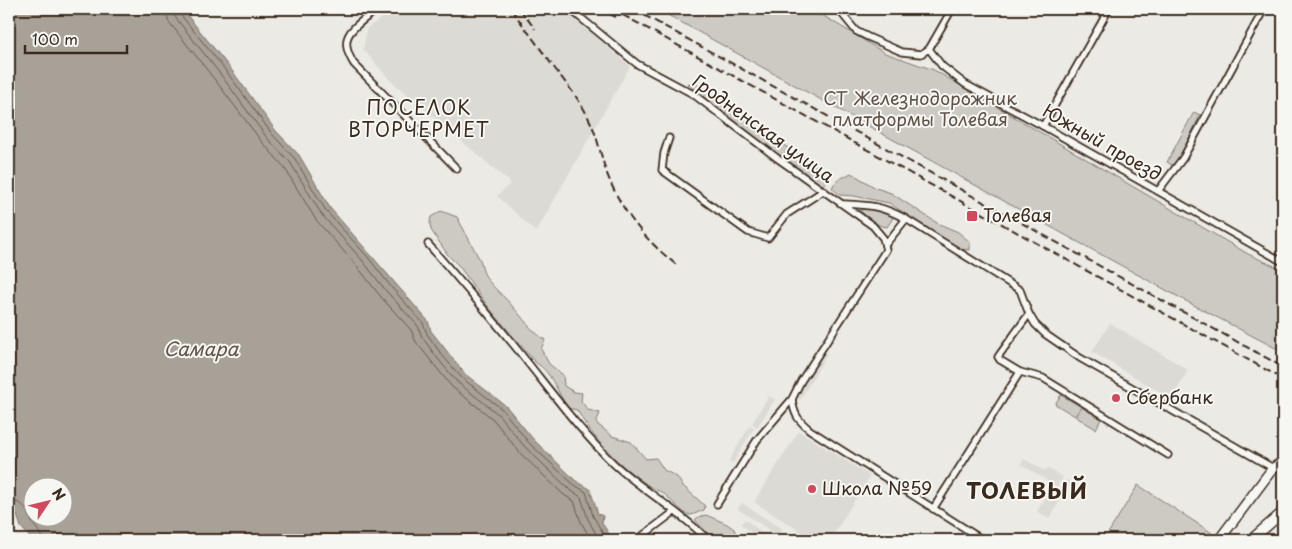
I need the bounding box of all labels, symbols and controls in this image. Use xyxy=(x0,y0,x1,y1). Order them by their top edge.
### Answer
scale bar xyxy=(25,22,128,54)
text: 100 m xyxy=(32,27,78,50)
street label: Гродненская улица xyxy=(687,67,841,189)
park label: СТ Железнодорожник платформы Толевая xyxy=(823,84,1017,132)
district label: ПОСЕЛОК ВТОРЧЕРМЕТ xyxy=(348,93,490,143)
street label: Южный проезд xyxy=(1038,97,1167,187)
place label: Толевая xyxy=(983,201,1052,228)
marker: Толевая xyxy=(965,209,979,223)
water label: Самара xyxy=(164,334,240,362)
place label: Сбербанк xyxy=(1126,383,1213,410)
marker: Сбербанк xyxy=(1110,392,1122,404)
district label: ТОЛЕВЫЙ xyxy=(966,473,1088,506)
place label: Школа №59 xyxy=(822,474,932,501)
north arrow xyxy=(22,476,72,526)
marker: Школа №59 xyxy=(806,483,818,495)
text: N xyxy=(47,484,71,505)

